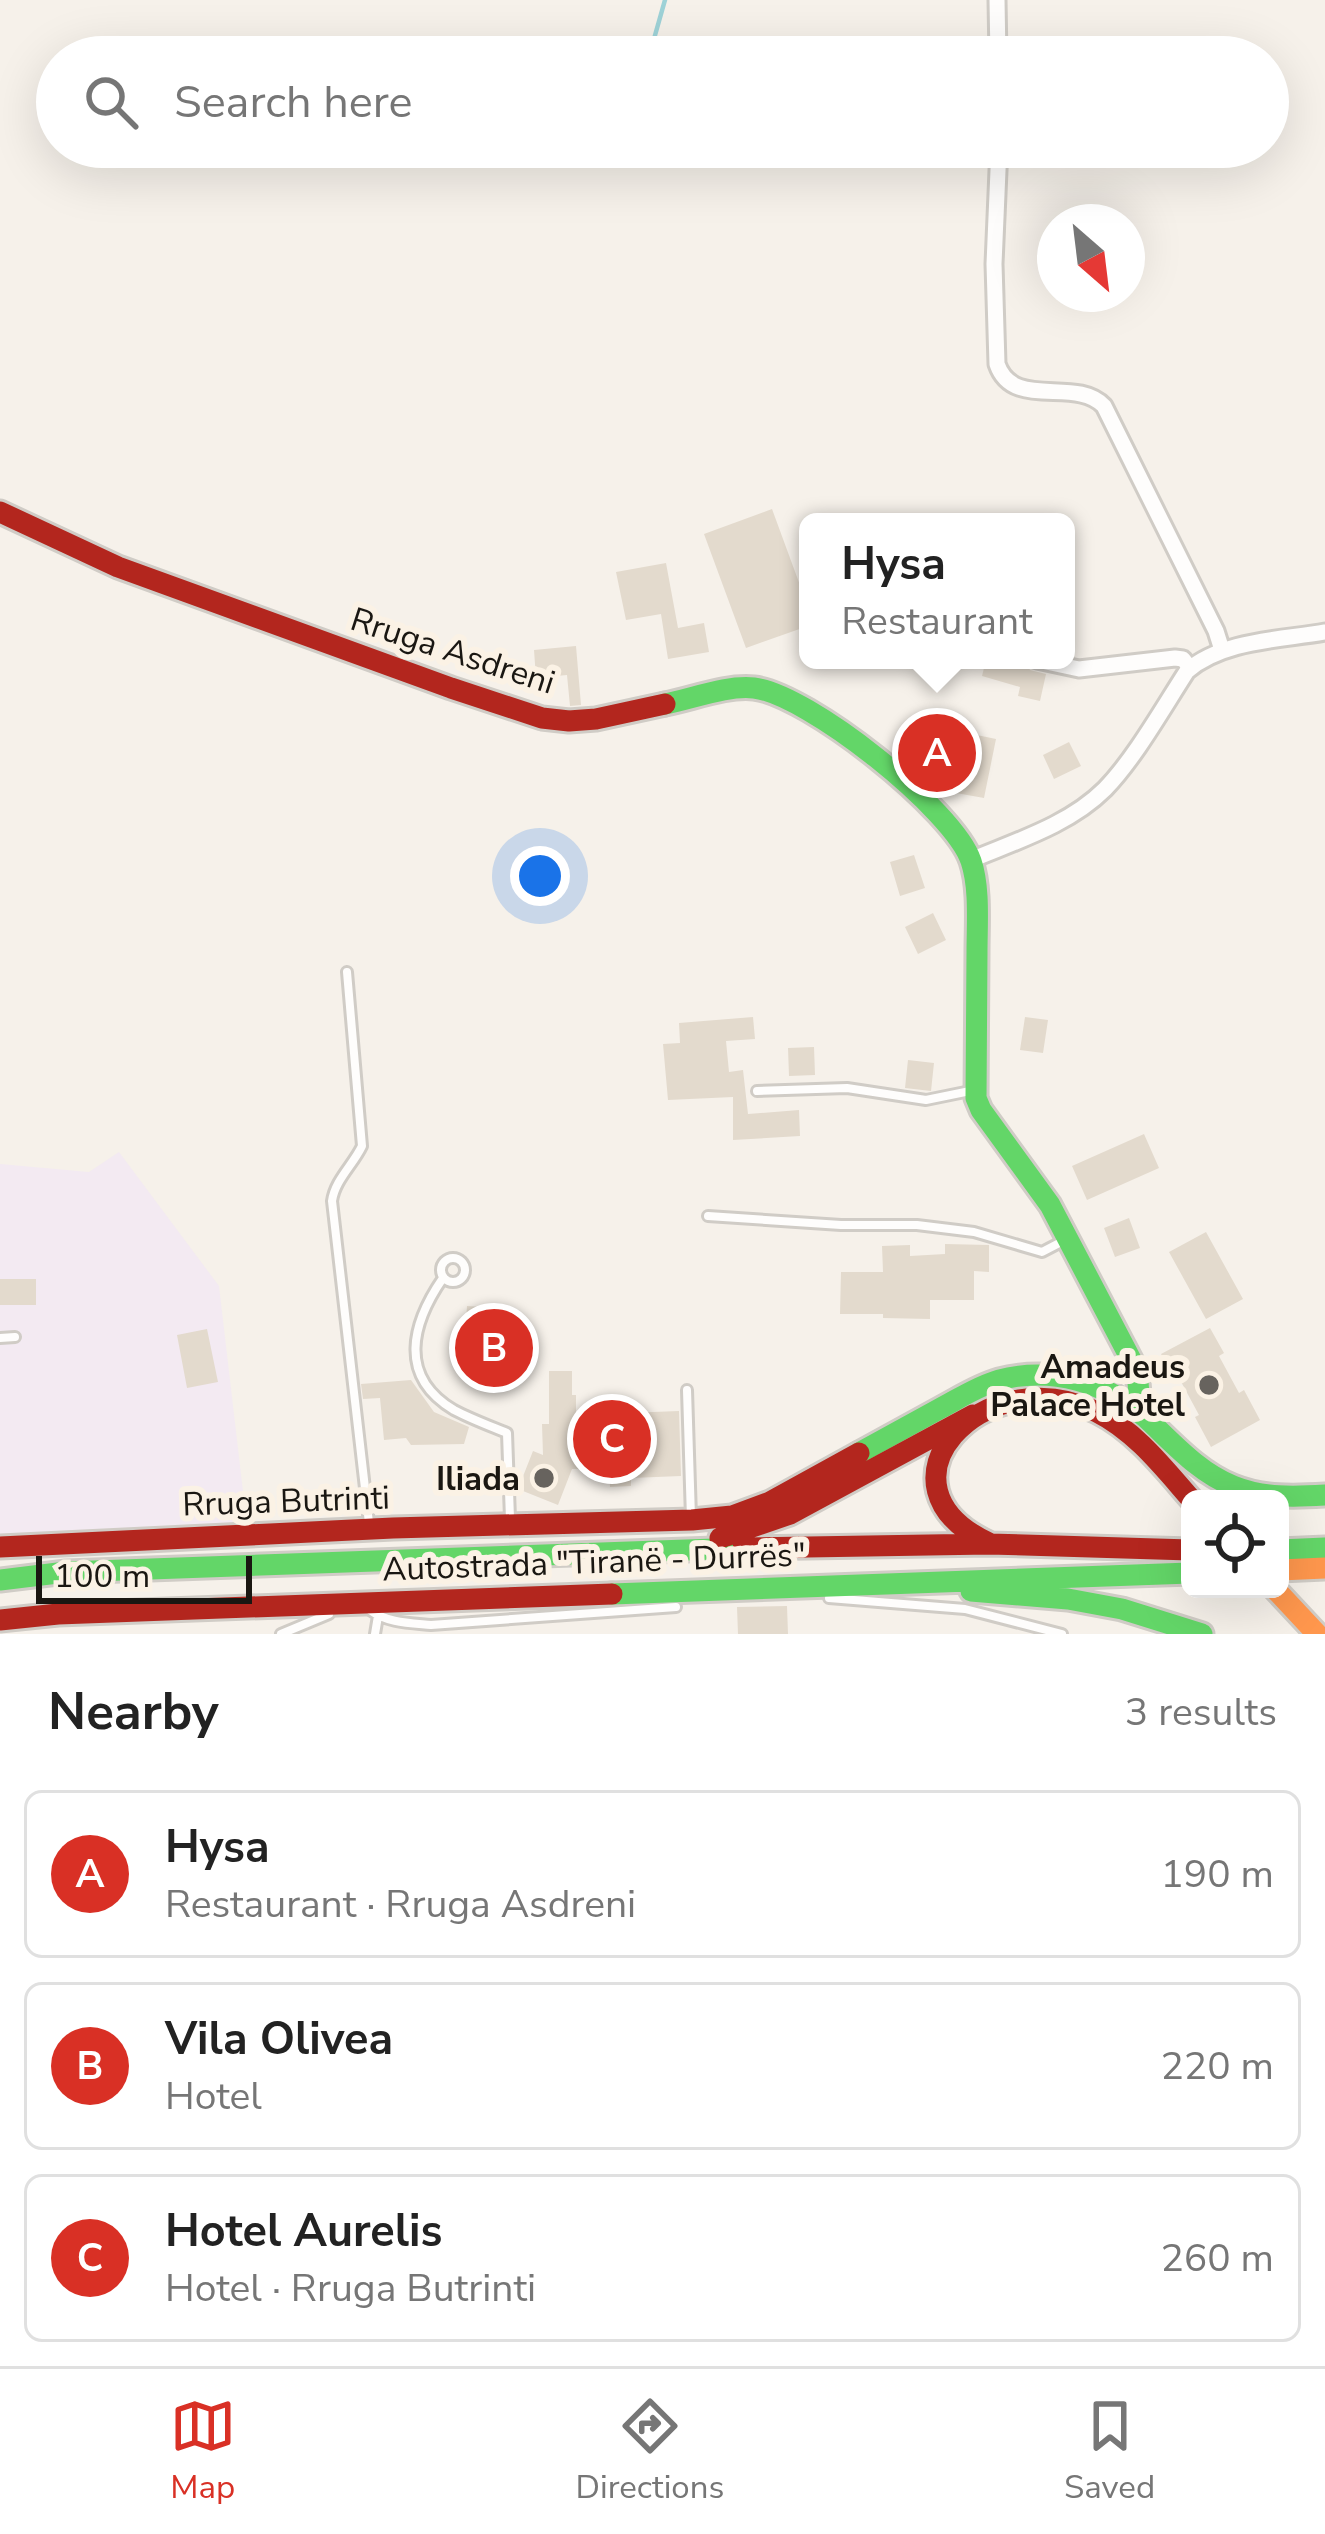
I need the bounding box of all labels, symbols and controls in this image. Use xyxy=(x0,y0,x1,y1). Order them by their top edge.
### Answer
search box xyxy=(36,36,1289,168)
icon: search xyxy=(78,69,144,135)
text: Search here xyxy=(174,72,413,133)
north arrow xyxy=(1037,204,1145,312)
popup xyxy=(799,513,1075,669)
text: Hysa xyxy=(841,534,946,595)
text: Restaurant xyxy=(841,595,1033,648)
street label: Rruga Asdreni xyxy=(345,597,560,706)
pin: A xyxy=(898,708,976,798)
your location xyxy=(510,846,570,906)
pin: B xyxy=(455,1303,533,1393)
place label: Amadeus Palace Hotel xyxy=(990,1345,1185,1428)
marker: Amadeus Palace Hotel xyxy=(1196,1372,1222,1398)
pin: C xyxy=(573,1394,651,1484)
place label: Iliada xyxy=(436,1457,520,1502)
marker: Iliada xyxy=(531,1465,557,1491)
street label: Rruga Butrinti xyxy=(182,1475,391,1528)
map controls xyxy=(1181,1490,1289,1598)
button: locate xyxy=(1181,1490,1289,1598)
street label: Autostrada "Tiranë - Durrës" xyxy=(382,1533,806,1592)
scale bar xyxy=(36,1550,252,1603)
text: 100 m xyxy=(54,1554,150,1599)
text: Nearby xyxy=(48,1677,219,1747)
text: 3 results xyxy=(1125,1686,1277,1739)
text: Hysa xyxy=(165,1817,270,1878)
text: A xyxy=(75,1848,105,1901)
text: 190 m xyxy=(1160,1848,1274,1901)
text: Restaurant · Rruga Asdreni xyxy=(165,1878,636,1931)
text: Vila Olivea xyxy=(165,2009,393,2070)
text: B xyxy=(77,2040,103,2093)
text: 220 m xyxy=(1160,2040,1274,2093)
text: Hotel xyxy=(165,2070,262,2123)
text: Hotel Aurelis xyxy=(165,2201,442,2262)
text: C xyxy=(77,2232,103,2285)
text: 260 m xyxy=(1160,2232,1274,2285)
text: Hotel · Rruga Butrinti xyxy=(165,2262,536,2315)
tab: Map xyxy=(170,2393,236,2510)
tab: Directions xyxy=(576,2393,724,2510)
tab: Saved xyxy=(1064,2393,1155,2510)

